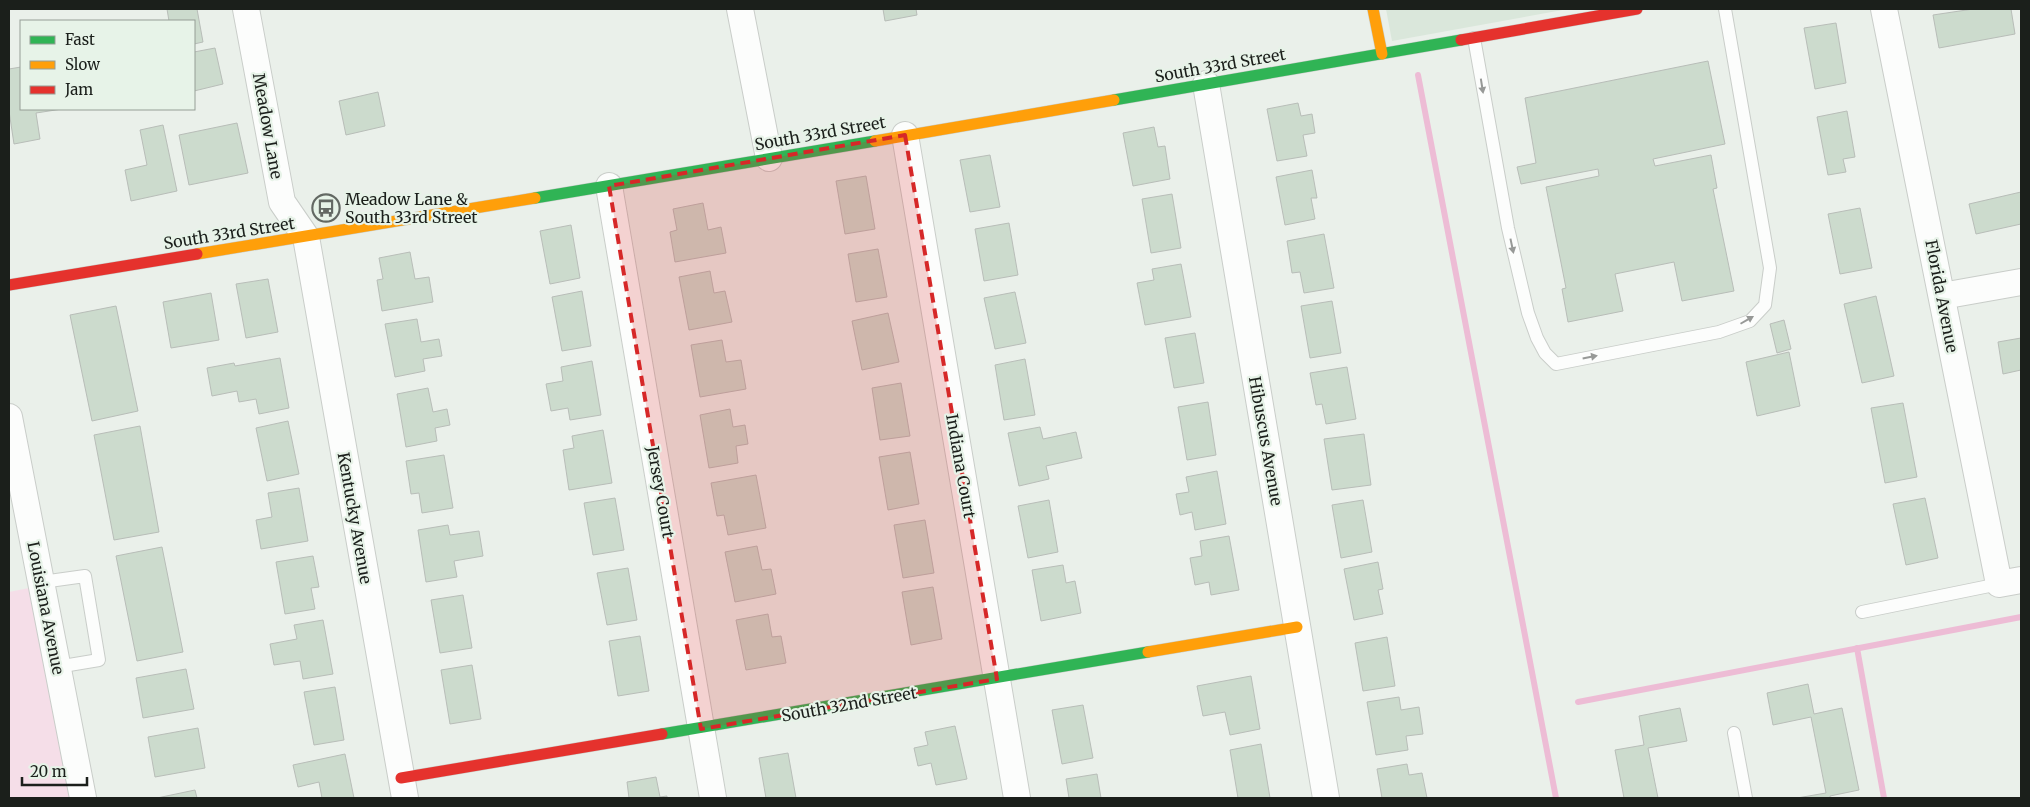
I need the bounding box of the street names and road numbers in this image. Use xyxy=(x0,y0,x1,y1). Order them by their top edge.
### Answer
street label: South 33rd Street xyxy=(1153,44,1288,86)
street label: Meadow Lane xyxy=(249,72,287,180)
street label: South 33rd Street xyxy=(753,112,888,154)
street label: South 33rd Street xyxy=(162,213,297,253)
street label: Florida Avenue xyxy=(1921,238,1963,354)
street label: Hibuscus Avenue xyxy=(1245,375,1287,507)
street label: Indiana Court xyxy=(942,412,980,521)
street label: Jersey Court xyxy=(643,443,679,540)
street label: Kentucky Avenue xyxy=(334,451,376,585)
street label: Louisiana Avenue xyxy=(23,540,69,676)
street label: South 32nd Street xyxy=(780,682,919,726)

